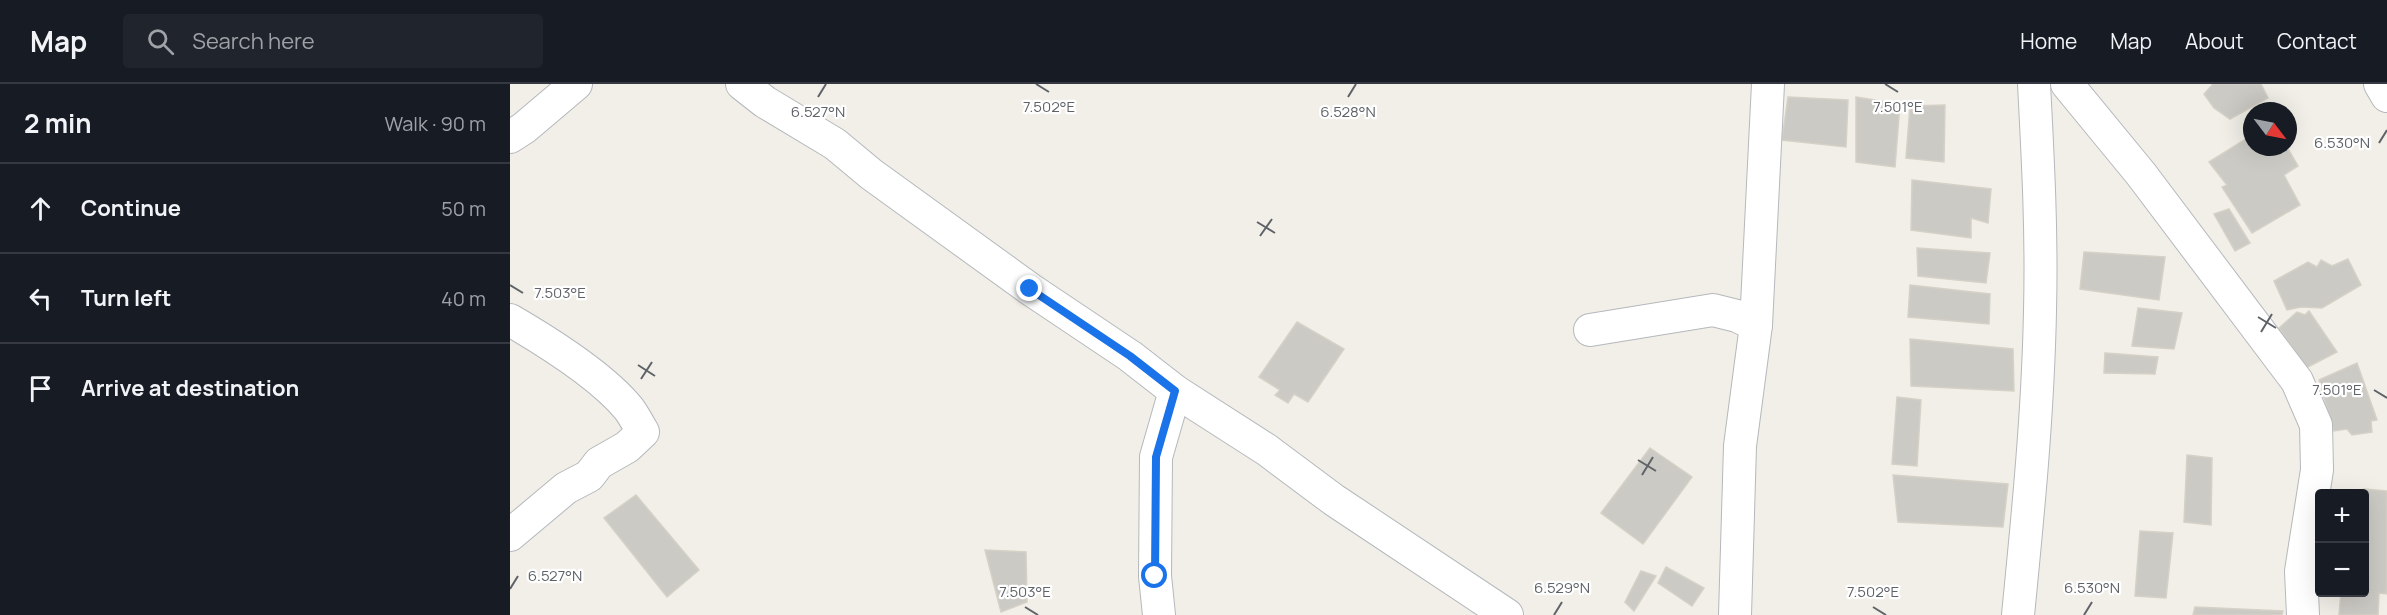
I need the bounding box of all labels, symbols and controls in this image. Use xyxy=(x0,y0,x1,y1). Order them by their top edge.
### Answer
search box xyxy=(123,14,543,68)
text: Map xyxy=(30,22,87,60)
icon: search xyxy=(144,25,177,58)
text: Search here xyxy=(192,26,315,56)
text: Home xyxy=(2020,27,2077,55)
text: Map xyxy=(2110,27,2152,55)
text: About xyxy=(2185,27,2244,55)
text: Contact xyxy=(2277,27,2357,55)
text: 7.502°E xyxy=(1023,96,1075,117)
text: 7.501°E xyxy=(1873,96,1923,117)
text: 6.527°N xyxy=(791,101,845,122)
text: 6.528°N xyxy=(1320,101,1376,122)
north arrow xyxy=(2243,102,2297,156)
text: 2 min xyxy=(24,105,92,141)
text: Walk · 90 m xyxy=(384,110,486,137)
text: 6.530°N xyxy=(2314,132,2370,153)
icon: ahead xyxy=(24,192,57,225)
text: Continue xyxy=(81,193,181,223)
text: 50 m xyxy=(441,195,486,222)
route end xyxy=(1016,275,1042,301)
icon: left xyxy=(24,282,57,315)
text: 7.503°E xyxy=(534,282,586,303)
text: Turn left xyxy=(81,283,171,313)
text: 40 m xyxy=(441,285,486,312)
icon: arrive xyxy=(24,372,57,405)
text: Arrive at destination xyxy=(81,373,299,403)
text: 7.501°E xyxy=(2312,379,2362,400)
map controls xyxy=(2315,489,2369,597)
button: + xyxy=(2315,489,2369,543)
button: − xyxy=(2315,543,2369,597)
route start xyxy=(1141,562,1167,588)
text: 6.527°N xyxy=(528,565,582,586)
text: 6.529°N xyxy=(1534,577,1590,598)
text: 6.530°N xyxy=(2064,577,2120,598)
text: 7.503°E xyxy=(999,581,1051,602)
text: 7.502°E xyxy=(1847,581,1899,602)

